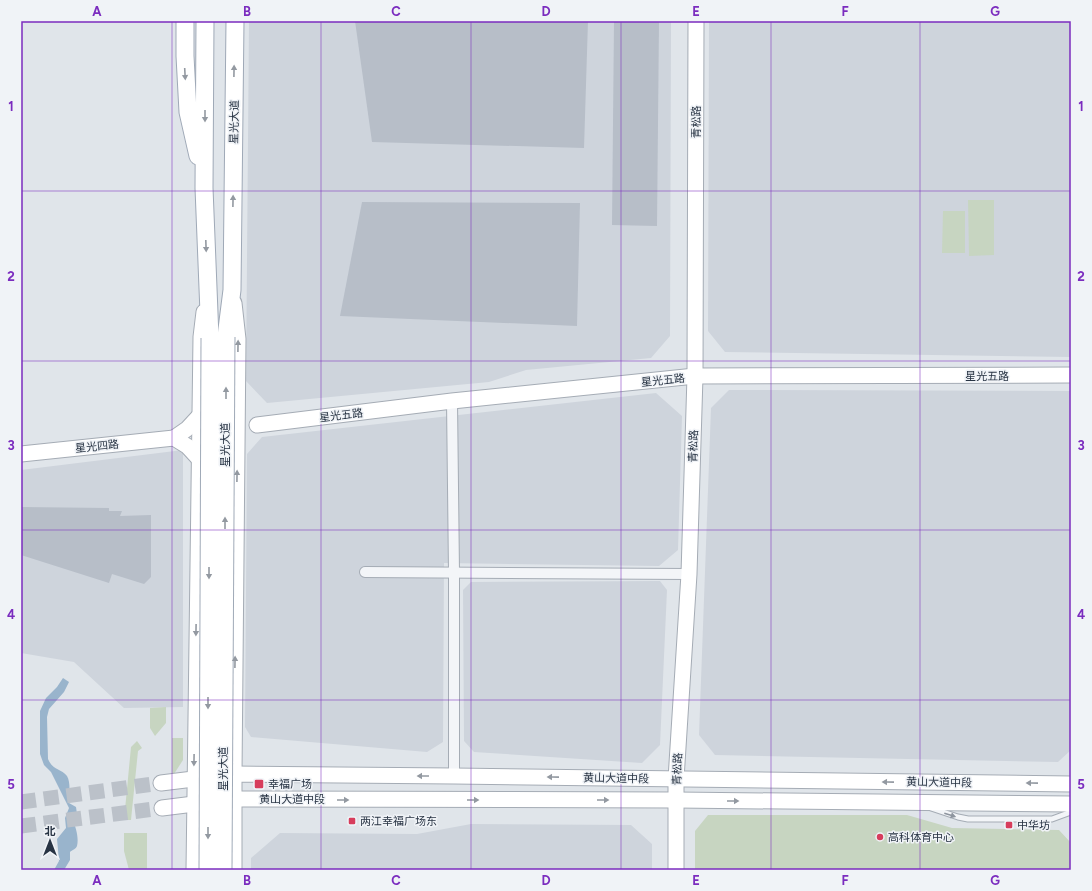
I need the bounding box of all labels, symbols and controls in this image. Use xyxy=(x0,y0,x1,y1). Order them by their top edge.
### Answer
text: A xyxy=(92,4,102,19)
text: B xyxy=(243,4,251,19)
text: C xyxy=(391,4,401,19)
text: D xyxy=(541,4,551,19)
text: E xyxy=(692,4,700,19)
text: F xyxy=(841,4,849,19)
text: G xyxy=(990,4,1000,19)
one-way arrow xyxy=(231,64,237,77)
one-way arrow xyxy=(182,68,189,80)
text: 1 xyxy=(8,99,14,114)
text: 1 xyxy=(1078,99,1084,114)
street label: 星光大道 xyxy=(228,100,241,144)
street label: 青松路 xyxy=(690,106,703,139)
one-way arrow xyxy=(202,110,208,123)
one-way arrow xyxy=(230,194,236,207)
one-way arrow xyxy=(203,240,210,252)
text: 2 xyxy=(7,269,15,284)
text: 2 xyxy=(1077,269,1085,284)
one-way arrow xyxy=(235,339,241,352)
street label: 星光五路 xyxy=(965,370,1009,383)
street label: 星光五路 xyxy=(640,372,686,389)
one-way arrow xyxy=(223,386,229,399)
street label: 星光五路 xyxy=(318,406,364,425)
street label: 星光大道 xyxy=(219,423,232,467)
street label: 青松路 xyxy=(686,429,701,463)
text: 3 xyxy=(7,438,15,453)
street label: 星光四路 xyxy=(74,438,120,455)
text: 3 xyxy=(1077,438,1085,453)
one-way arrow xyxy=(234,469,240,482)
one-way arrow xyxy=(222,516,228,529)
one-way arrow xyxy=(206,567,212,580)
text: 4 xyxy=(7,607,15,622)
text: 4 xyxy=(1077,607,1085,622)
one-way arrow xyxy=(193,624,199,637)
one-way arrow xyxy=(232,655,238,668)
one-way arrow xyxy=(205,697,211,710)
street label: 星光大道 xyxy=(217,747,230,791)
street label: 青松路 xyxy=(670,752,685,786)
one-way arrow xyxy=(191,754,198,766)
street label: 黄山大道中段 xyxy=(583,771,649,786)
one-way arrow xyxy=(417,772,429,779)
one-way arrow xyxy=(546,774,559,780)
street label: 黄山大道中段 xyxy=(906,775,972,790)
text: 5 xyxy=(7,777,15,792)
text: 5 xyxy=(1077,777,1085,792)
marker: 幸福广场 xyxy=(253,778,265,790)
place label: 幸福广场 xyxy=(268,778,312,791)
one-way arrow xyxy=(882,778,894,785)
one-way arrow xyxy=(1026,780,1038,787)
street label: 黄山大道中段 xyxy=(259,793,325,806)
one-way arrow xyxy=(337,797,350,803)
one-way arrow xyxy=(467,797,480,803)
one-way arrow xyxy=(597,797,610,803)
one-way arrow xyxy=(727,798,740,804)
one-way arrow xyxy=(944,812,956,818)
place label: 两江幸福广场东 xyxy=(360,815,437,828)
marker: 两江幸福广场东 xyxy=(347,816,357,826)
place label: 中华坊 xyxy=(1017,819,1050,832)
marker: 中华坊 xyxy=(1004,820,1014,830)
north arrow xyxy=(30,821,70,861)
text: 北 xyxy=(45,825,56,838)
one-way arrow xyxy=(205,827,211,840)
place label: 高科体育中心 xyxy=(888,831,954,844)
marker: 高科体育中心 xyxy=(875,832,885,842)
text: A xyxy=(92,873,102,888)
text: B xyxy=(243,873,251,888)
text: C xyxy=(391,873,401,888)
text: D xyxy=(541,873,551,888)
text: E xyxy=(692,873,700,888)
text: F xyxy=(841,873,849,888)
text: G xyxy=(990,873,1000,888)

